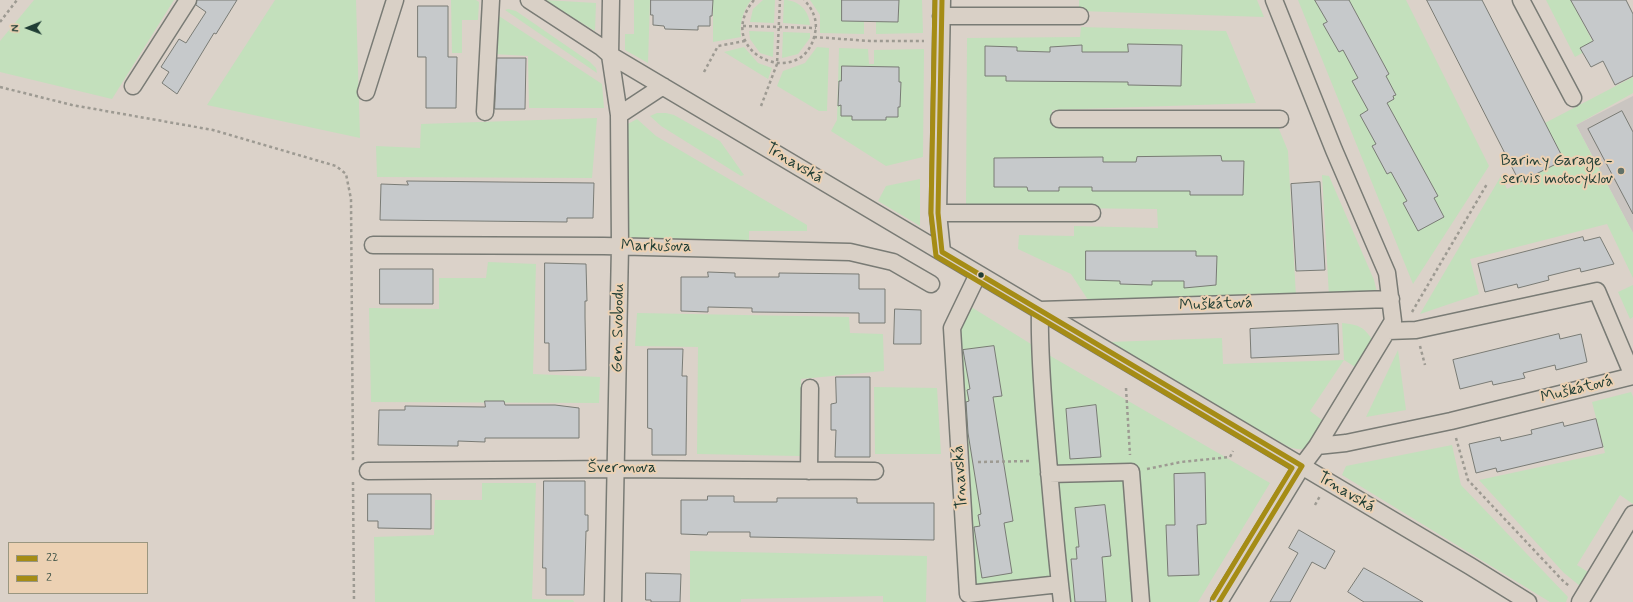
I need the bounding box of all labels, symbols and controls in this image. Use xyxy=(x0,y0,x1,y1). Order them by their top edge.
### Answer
north arrow xyxy=(8,8,48,48)
text: N xyxy=(9,24,23,32)
street label: Trnavská xyxy=(762,139,826,189)
place label: Bariny Garage - servis motocyklov xyxy=(1500,152,1613,190)
marker: Bariny Garage - servis motocyklov xyxy=(1616,166,1626,176)
street label: Markušova xyxy=(621,237,691,257)
unlabelled marker xyxy=(976,270,986,280)
street label: Gen. Svobodu xyxy=(609,283,629,373)
street label: Muškátová xyxy=(1179,294,1253,316)
street label: Muškátová xyxy=(1539,372,1615,408)
street label: Trnavská xyxy=(949,445,973,509)
street label: Švermova xyxy=(588,459,656,479)
street label: Trnavská xyxy=(1314,468,1378,518)
legend xyxy=(8,542,148,594)
text: 22 xyxy=(46,550,58,566)
text: 2 xyxy=(46,570,52,586)

